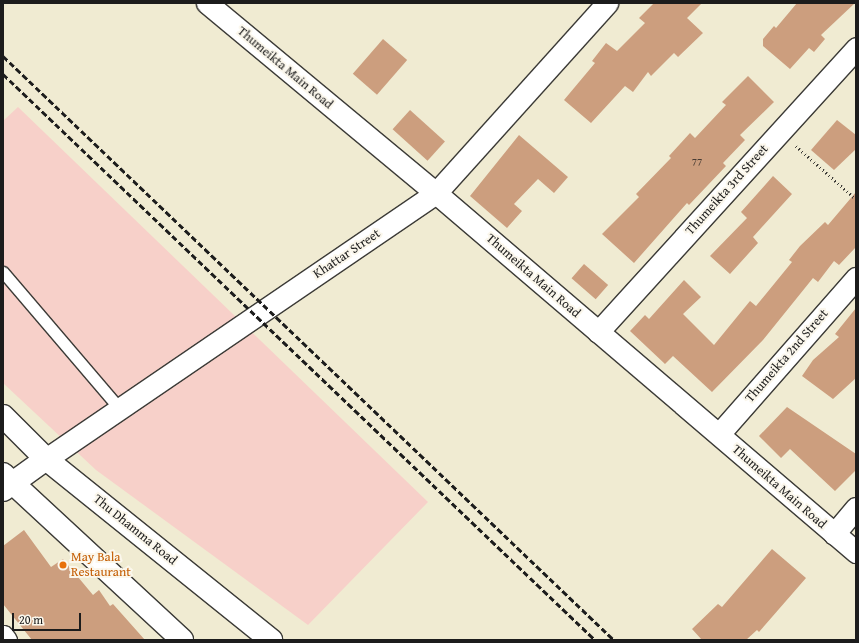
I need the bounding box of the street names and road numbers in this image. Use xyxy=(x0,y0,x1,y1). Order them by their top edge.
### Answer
street label: Thumeikta Main Road xyxy=(234,23,336,113)
street label: Thumeikta 3rd Street xyxy=(682,142,772,238)
street label: Khattar Street xyxy=(310,226,384,282)
street label: Thumeikta Main Road xyxy=(483,231,583,321)
street label: Thumeikta 2nd Street xyxy=(742,306,832,406)
street label: Thumeikta Main Road xyxy=(729,442,829,532)
street label: Thu Dhamma Road xyxy=(90,491,180,569)

